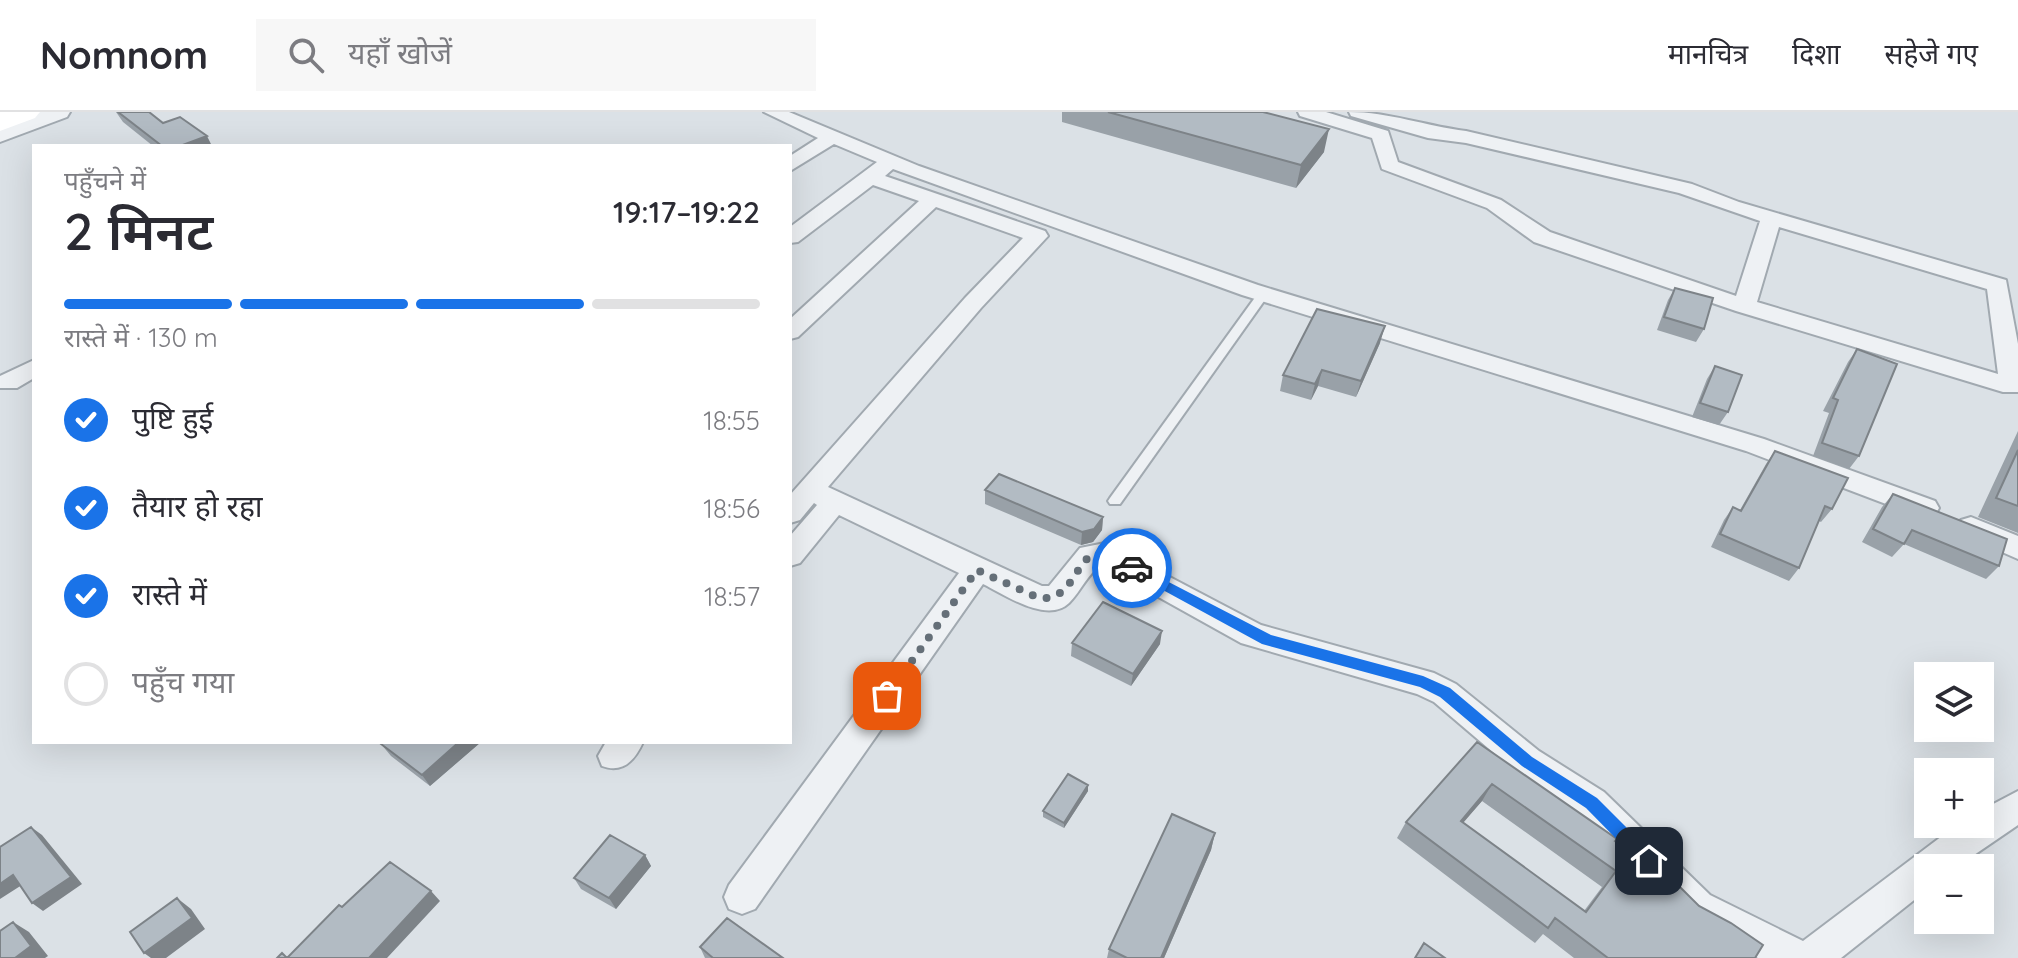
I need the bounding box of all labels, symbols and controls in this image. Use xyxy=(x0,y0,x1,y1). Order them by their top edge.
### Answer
search box xyxy=(256,19,816,91)
text: Nomnom xyxy=(40,31,208,79)
icon: search xyxy=(284,33,328,77)
text: यहाँ खोजें xyxy=(348,34,452,72)
text: मानचित्र xyxy=(1668,36,1748,71)
text: दिशा xyxy=(1792,36,1841,71)
text: सहेजे गए xyxy=(1885,36,1978,71)
text: पहुँचने में xyxy=(64,164,146,197)
text: 19:17–19:22 xyxy=(613,193,760,231)
text: 2 मिनट xyxy=(64,198,213,263)
text: रास्ते में · 130 m xyxy=(64,321,218,354)
icon: check xyxy=(64,398,108,442)
text: पुष्टि हुई xyxy=(132,399,213,437)
text: 18:55 xyxy=(703,404,760,437)
icon: check xyxy=(64,486,108,530)
text: तैयार हो रहा xyxy=(132,487,263,525)
text: 18:56 xyxy=(703,492,760,525)
courier xyxy=(1092,528,1172,608)
icon: car xyxy=(1110,546,1154,590)
icon: check xyxy=(64,574,108,618)
text: रास्ते में xyxy=(132,575,207,613)
text: 18:57 xyxy=(704,580,760,613)
pin xyxy=(853,662,921,730)
map controls xyxy=(1914,662,1994,934)
button: layers xyxy=(1914,662,1994,742)
text: पहुँच गया xyxy=(132,663,234,701)
icon: bag xyxy=(865,674,909,718)
button: + xyxy=(1914,758,1994,838)
pin xyxy=(1615,827,1683,895)
icon: home xyxy=(1627,839,1671,883)
button: − xyxy=(1914,854,1994,934)

